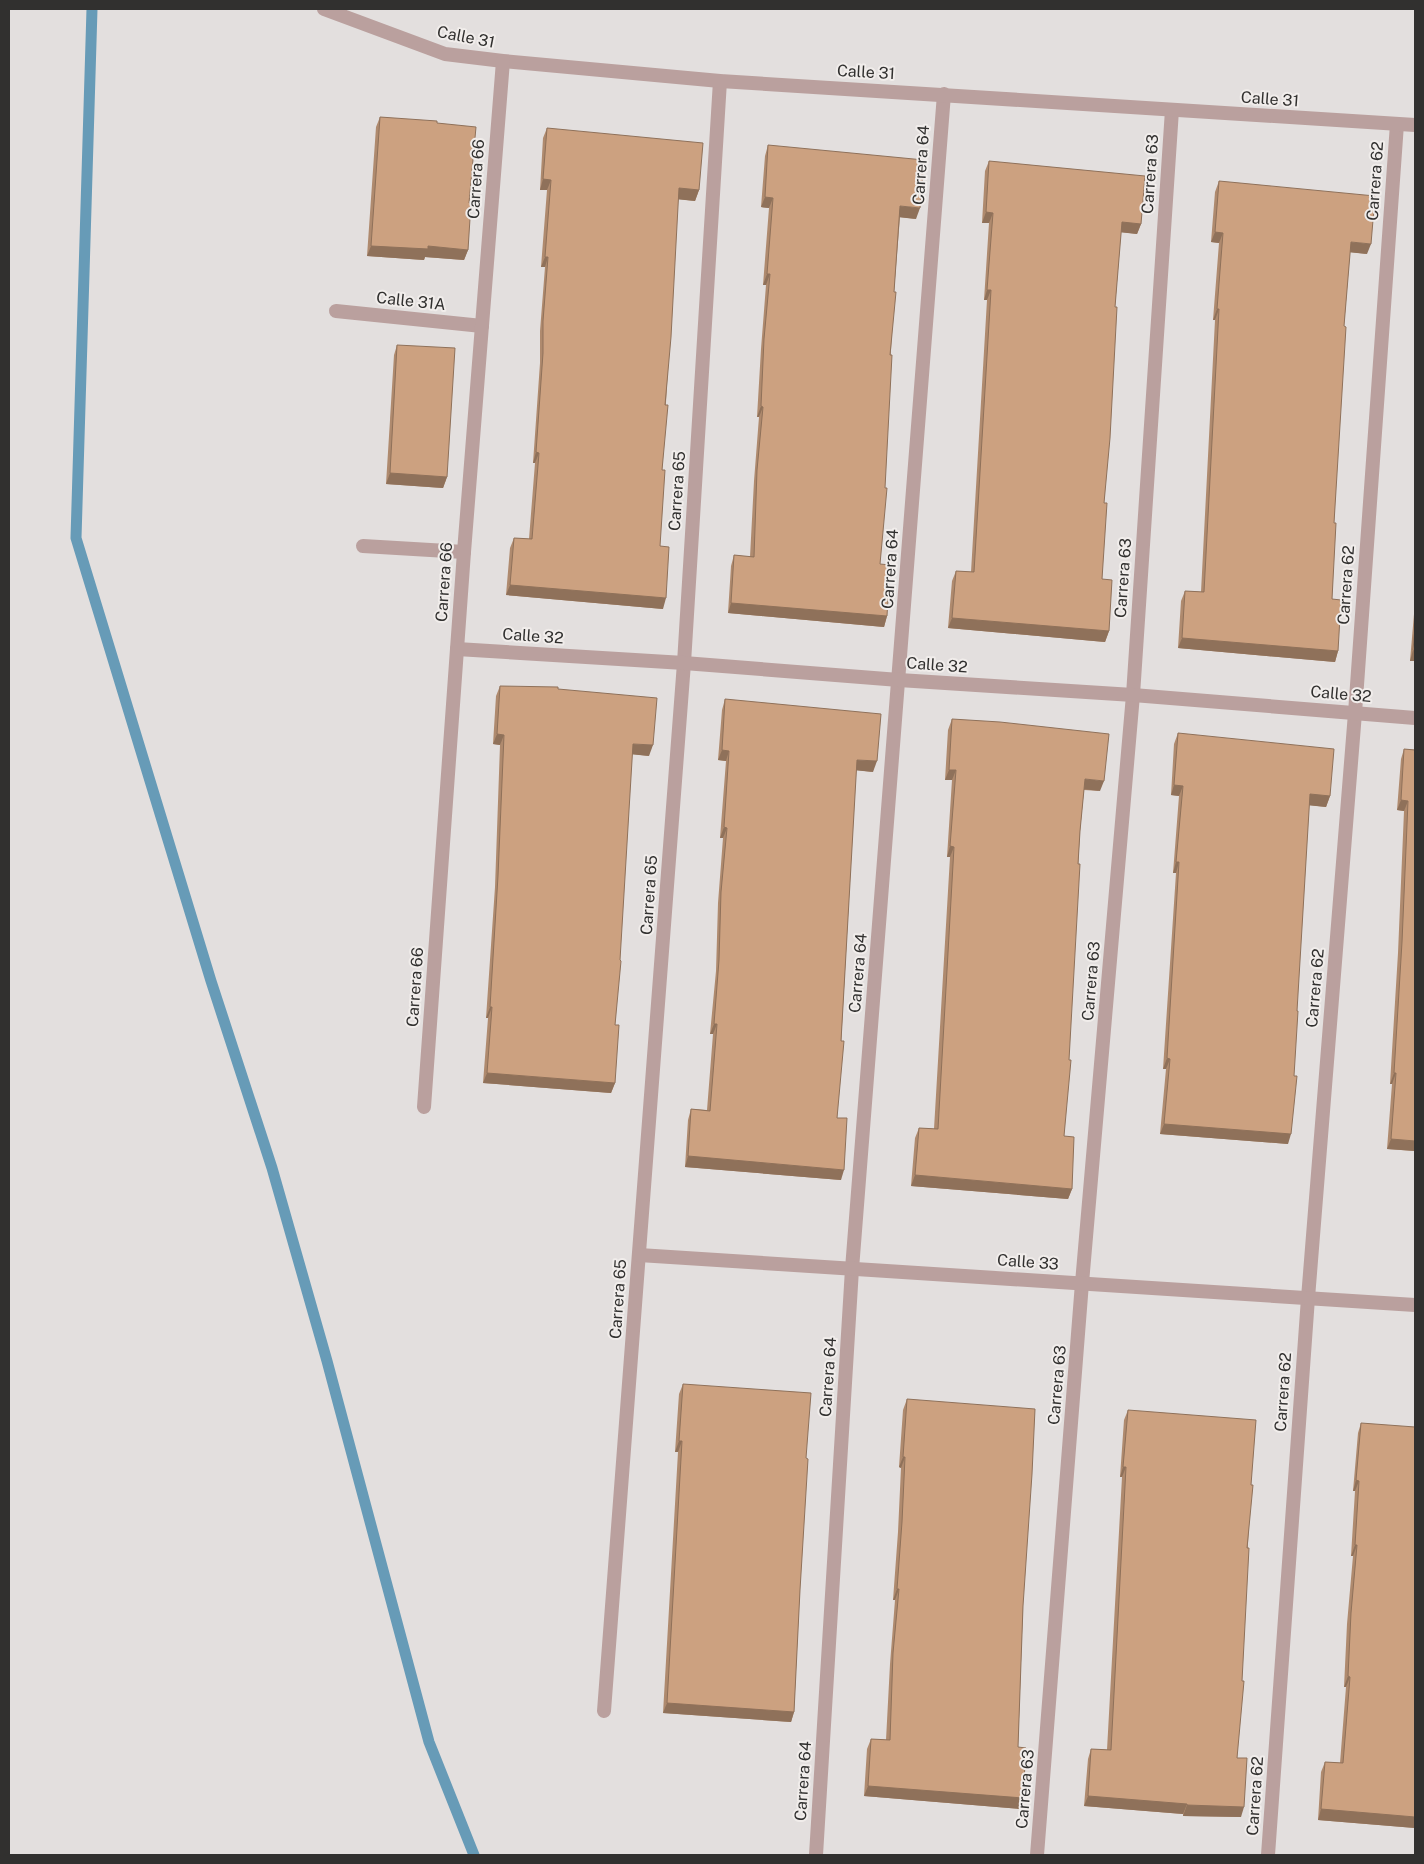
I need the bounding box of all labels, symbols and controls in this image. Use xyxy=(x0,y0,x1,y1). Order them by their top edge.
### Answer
street label: Calle 31 xyxy=(436,22,496,52)
street label: Calle 31 xyxy=(836,61,896,83)
street label: Calle 31 xyxy=(1240,87,1300,111)
street label: Carrera 64 xyxy=(909,124,933,206)
street label: Carrera 63 xyxy=(1138,134,1162,214)
street label: Carrera 66 xyxy=(464,139,488,219)
street label: Carrera 62 xyxy=(1363,141,1387,221)
street label: Calle 31A xyxy=(375,288,447,314)
street label: Carrera 65 xyxy=(665,450,689,532)
street label: Carrera 64 xyxy=(878,528,902,610)
street label: Carrera 63 xyxy=(1111,538,1135,618)
street label: Carrera 66 xyxy=(432,542,456,622)
street label: Carrera 62 xyxy=(1334,545,1358,625)
street label: Calle 32 xyxy=(502,624,564,648)
street label: Calle 32 xyxy=(906,653,968,677)
street label: Calle 32 xyxy=(1310,682,1372,706)
street label: Carrera 65 xyxy=(637,854,661,936)
street label: Carrera 64 xyxy=(845,932,871,1014)
street label: Carrera 63 xyxy=(1078,940,1104,1022)
street label: Carrera 66 xyxy=(403,947,427,1027)
street label: Carrera 62 xyxy=(1302,948,1328,1028)
street label: Calle 33 xyxy=(997,1250,1059,1274)
street label: Carrera 65 xyxy=(606,1258,630,1340)
street label: Carrera 64 xyxy=(816,1336,840,1418)
street label: Carrera 63 xyxy=(1044,1344,1070,1426)
street label: Carrera 62 xyxy=(1271,1352,1295,1432)
street label: Carrera 64 xyxy=(791,1740,815,1822)
street label: Carrera 63 xyxy=(1012,1748,1038,1830)
street label: Carrera 62 xyxy=(1243,1756,1267,1836)

